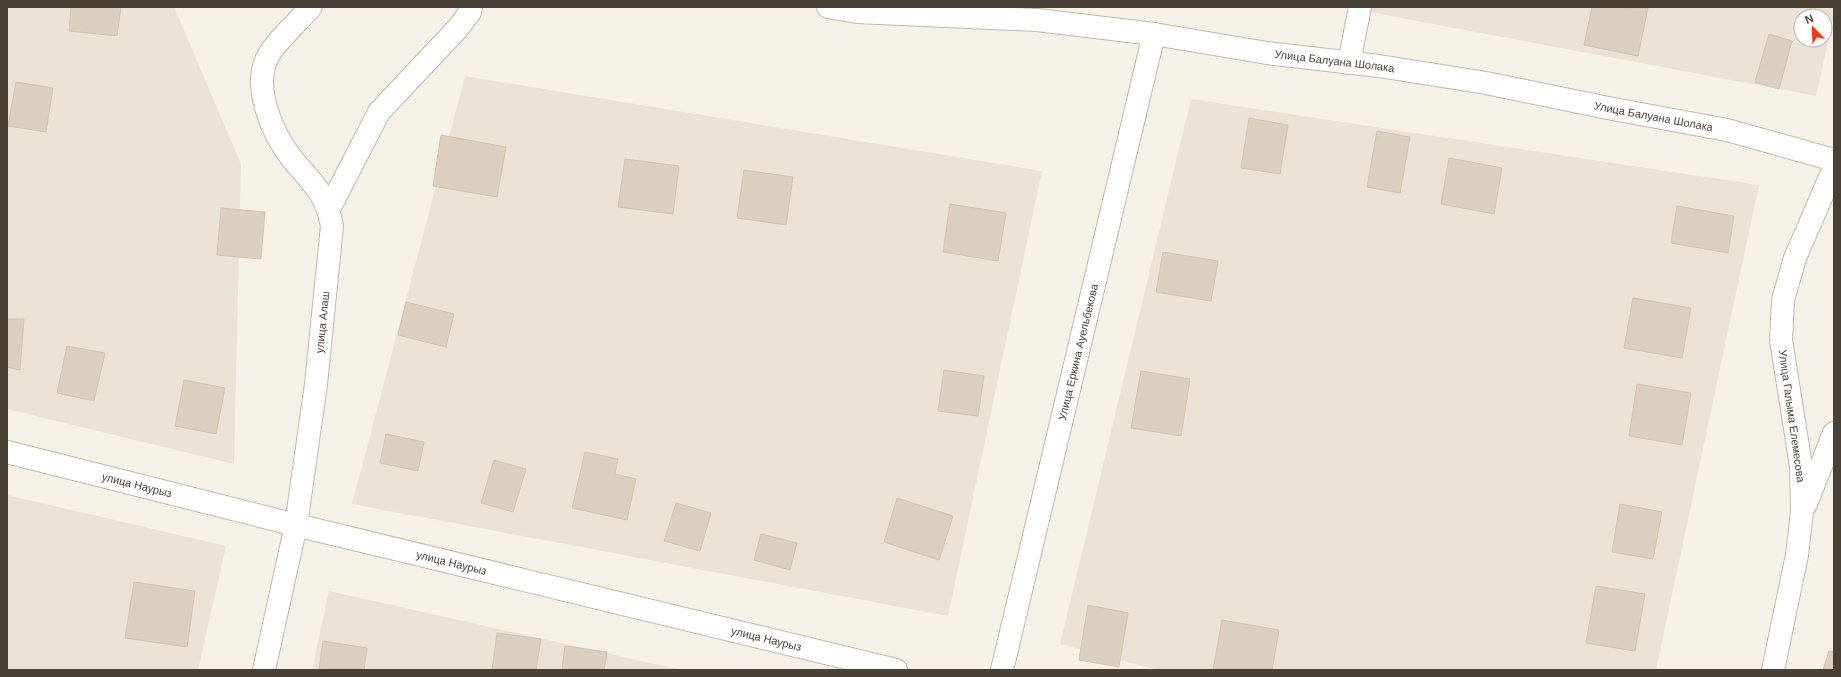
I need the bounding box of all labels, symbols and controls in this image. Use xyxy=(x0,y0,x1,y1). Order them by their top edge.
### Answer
north arrow xyxy=(1793,8,1833,48)
text: N xyxy=(1803,12,1815,26)
street label: Улица Балуана Шолака xyxy=(1274,48,1396,74)
street label: Улица Балуана Шолака xyxy=(1593,99,1715,133)
street label: Улица Еркина Ауельбекова xyxy=(1056,282,1100,421)
street label: улица Алаш xyxy=(313,291,331,354)
street label: Улица Галыма Елемесова xyxy=(1777,349,1807,484)
street label: улица Наурыз xyxy=(101,470,173,499)
street label: улица Наурыз xyxy=(415,548,488,577)
street label: улица Наурыз xyxy=(730,624,803,653)

